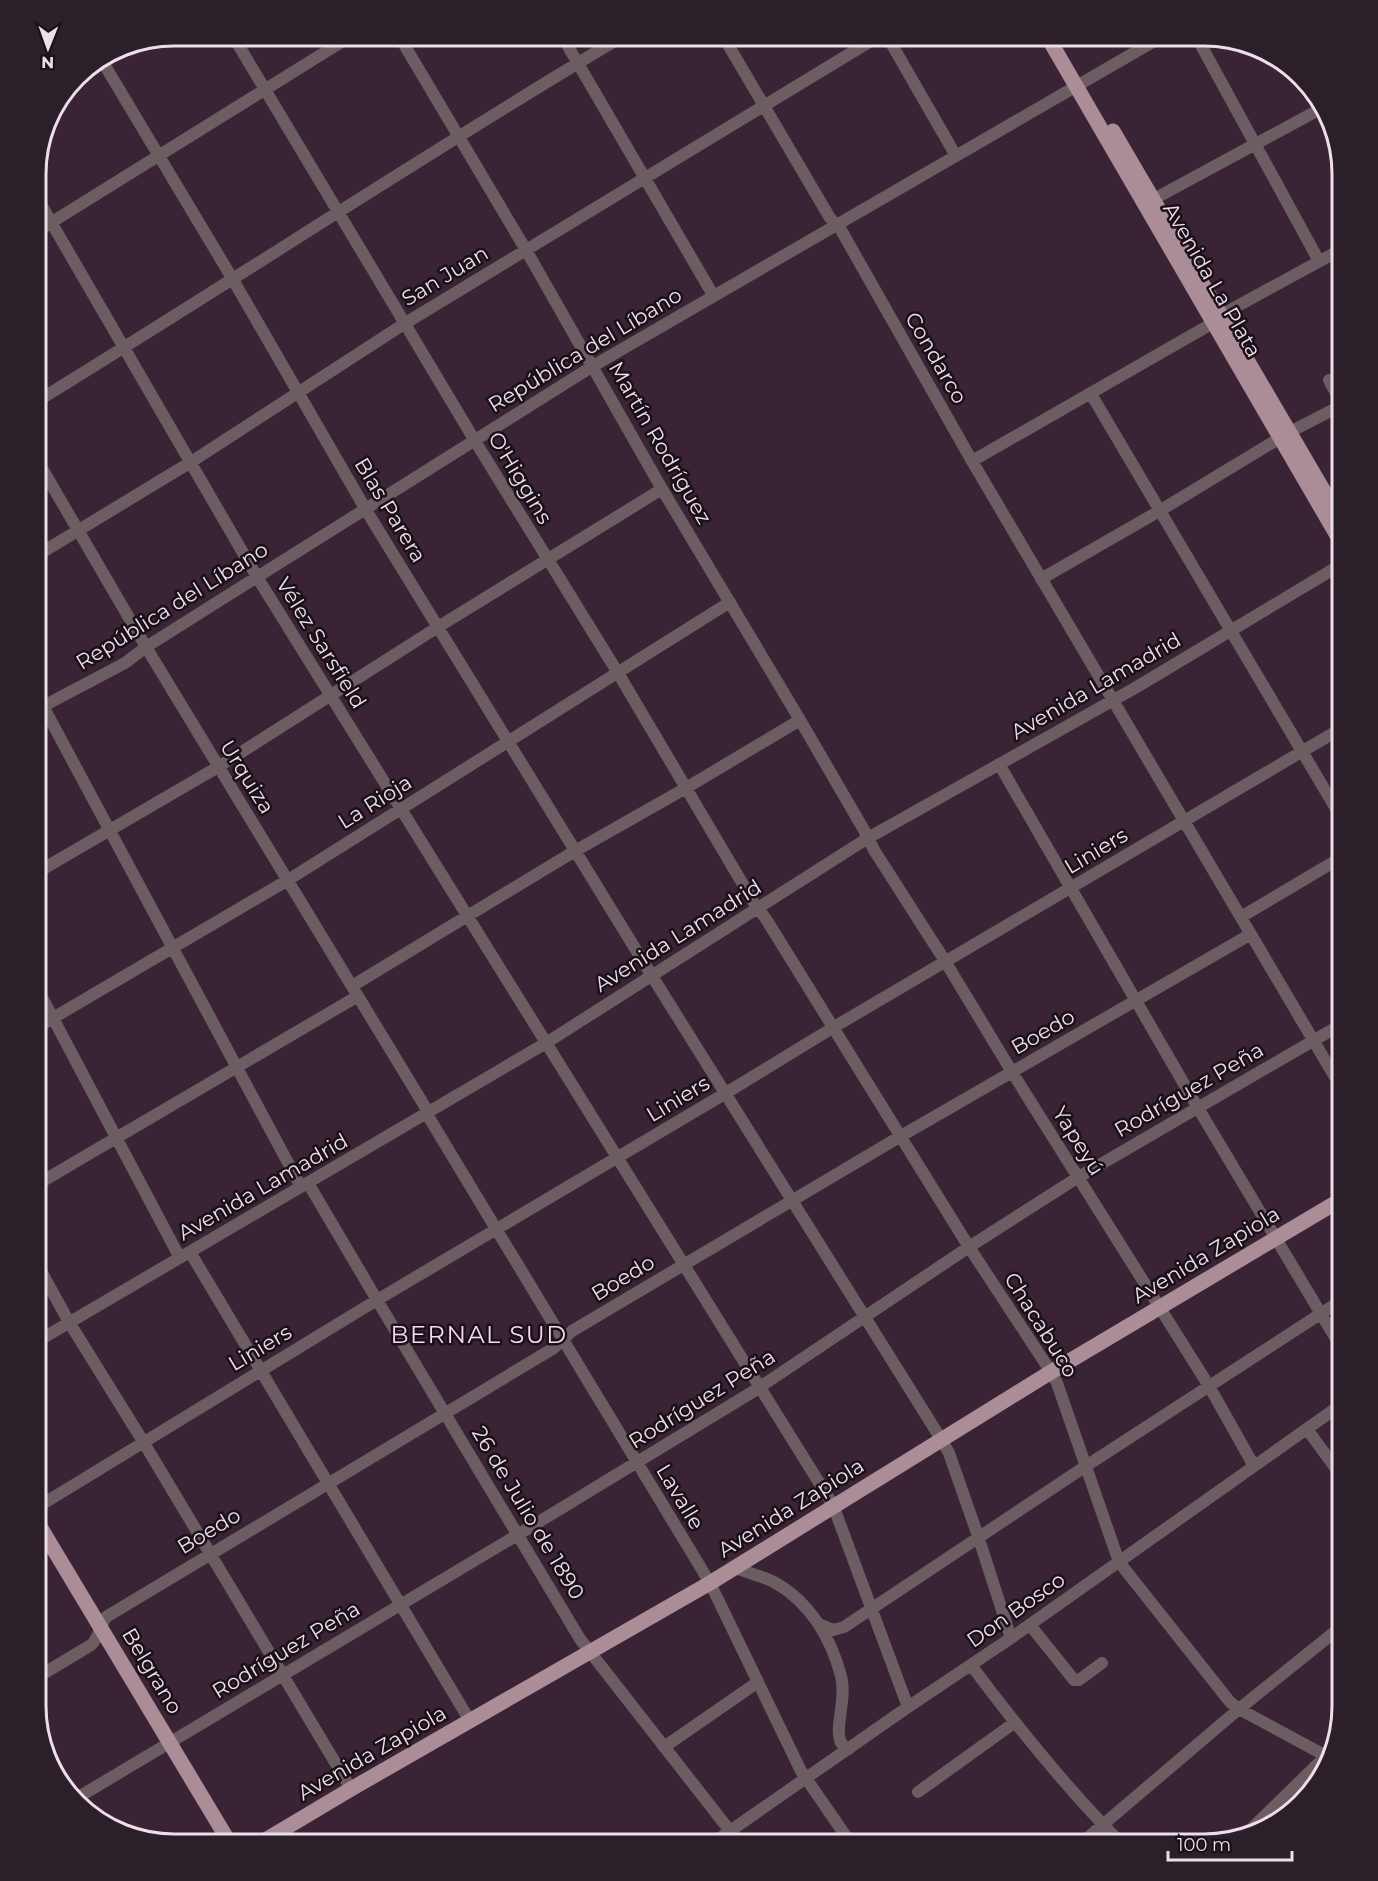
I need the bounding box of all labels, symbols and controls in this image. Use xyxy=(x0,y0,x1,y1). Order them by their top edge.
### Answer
north arrow xyxy=(18,18,78,78)
text: N xyxy=(41,53,54,72)
street label: Avenida La Plata xyxy=(1158,198,1267,361)
street label: San Juan xyxy=(397,240,492,311)
street label: República del Líbano xyxy=(483,282,686,417)
street label: Condarco xyxy=(900,308,973,408)
street label: Martín Rodríguez xyxy=(604,357,717,528)
street label: O'Higgins xyxy=(483,427,558,528)
street label: Blas Parera xyxy=(349,453,431,567)
street label: República del Líbano xyxy=(71,536,272,675)
street label: Vélez Sarsfield xyxy=(271,573,372,713)
street label: Avenida Lamadrid xyxy=(1006,627,1185,744)
street label: Urquiza xyxy=(215,735,280,818)
street label: La Rioja xyxy=(333,769,416,834)
street label: Liniers xyxy=(1060,822,1132,879)
street label: Avenida Lamadrid xyxy=(590,874,766,997)
street label: Boedo xyxy=(1007,1003,1079,1060)
street label: Rodríguez Peña xyxy=(1110,1037,1268,1142)
street label: Liniers xyxy=(642,1070,714,1127)
street label: Yapeyú xyxy=(1048,1102,1109,1180)
street label: Avenida Lamadrid xyxy=(173,1128,352,1245)
street label: Avenida Zapiola xyxy=(1128,1201,1284,1308)
street label: Boedo xyxy=(587,1249,659,1306)
street label: Chacabuco xyxy=(999,1268,1084,1382)
street label: Liniers xyxy=(224,1319,296,1376)
district label: BERNAL SUD xyxy=(390,1320,568,1349)
street label: Rodríguez Peña xyxy=(624,1343,780,1454)
street label: 26 de Julio de 1890 xyxy=(467,1422,590,1604)
street label: Avenida Zapiola xyxy=(713,1453,868,1563)
street label: Lavalle xyxy=(651,1459,710,1534)
street label: Boedo xyxy=(173,1502,245,1559)
street label: Don Bosco xyxy=(962,1567,1070,1653)
street label: Rodríguez Peña xyxy=(207,1596,364,1704)
street label: Belgrano xyxy=(117,1623,188,1718)
street label: Avenida Zapiola xyxy=(293,1700,450,1805)
scale bar xyxy=(1168,1824,1292,1862)
text: 100 m xyxy=(1177,1834,1231,1856)

